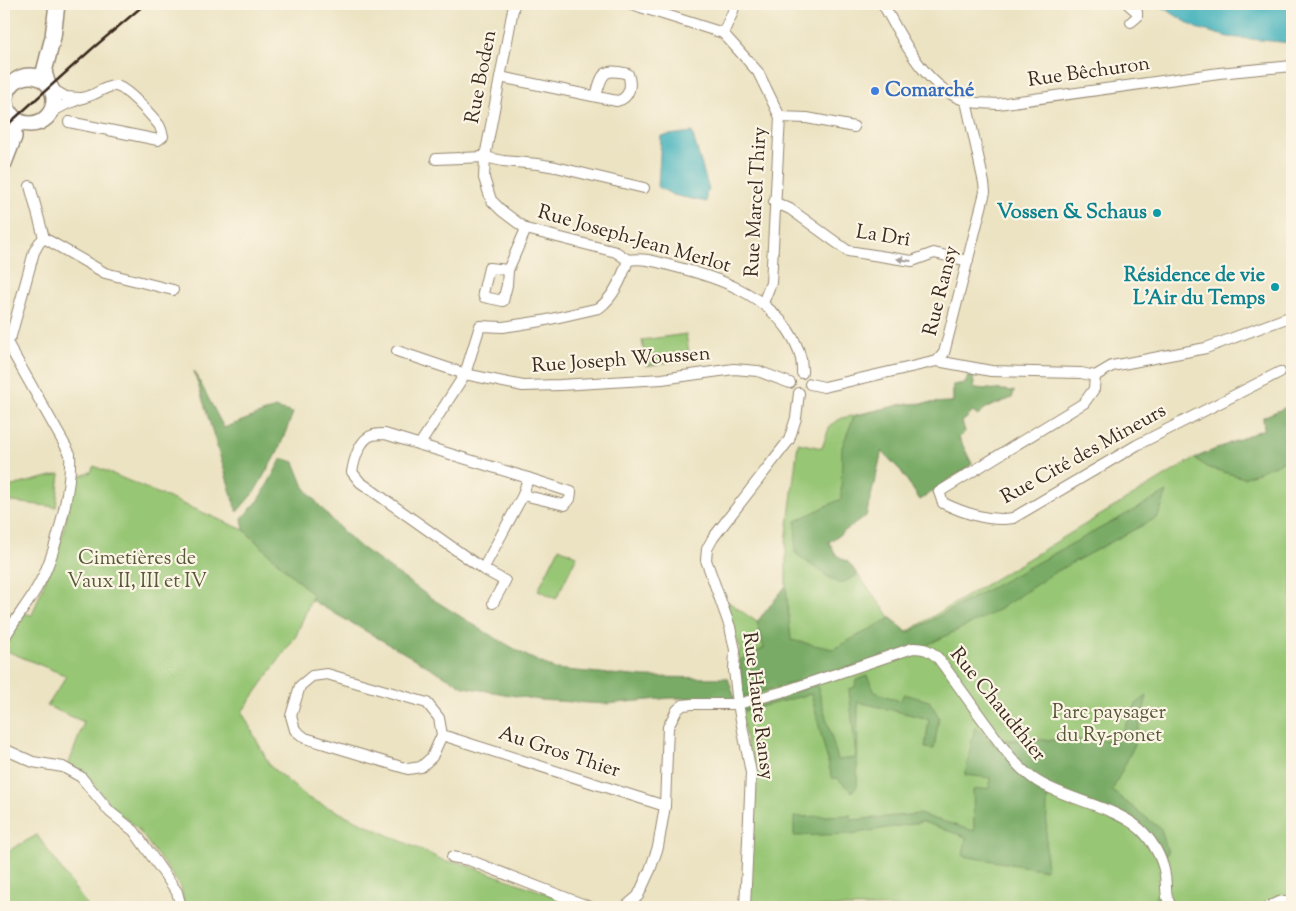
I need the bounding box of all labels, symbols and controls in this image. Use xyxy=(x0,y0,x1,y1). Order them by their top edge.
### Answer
street label: Rue Boden xyxy=(459,28,505,126)
street label: Rue Bêchuron xyxy=(1026,50,1152,96)
place label: Comarché xyxy=(885,77,974,106)
marker: Comarché xyxy=(869,85,881,97)
street label: Rue Marcel Thiry xyxy=(739,126,775,278)
street label: Rue Joseph-Jean Merlot xyxy=(534,199,734,281)
place label: Vossen & Schaus xyxy=(997,199,1147,228)
marker: Vossen & Schaus xyxy=(1151,207,1163,219)
street label: La Drî xyxy=(854,218,913,256)
street label: Rue Ransy xyxy=(917,243,967,339)
one-way arrow xyxy=(896,256,912,264)
place label: Résidence de vie L'Air du Temps xyxy=(1124,262,1265,314)
marker: Résidence de vie L'Air du Temps xyxy=(1269,281,1281,293)
street label: Rue Joseph Woussen xyxy=(531,340,712,382)
street label: Rue Cité des Mineurs xyxy=(996,397,1172,513)
park label: Cimetières de Vaux II, III et IV xyxy=(67,545,207,597)
street label: Rue Haute Ransy xyxy=(734,630,780,782)
street label: Rue Chaudthier xyxy=(942,642,1052,769)
park label: Parc paysager du Ry-ponet xyxy=(1052,699,1167,751)
street label: Au Gros Thier xyxy=(494,720,624,786)

